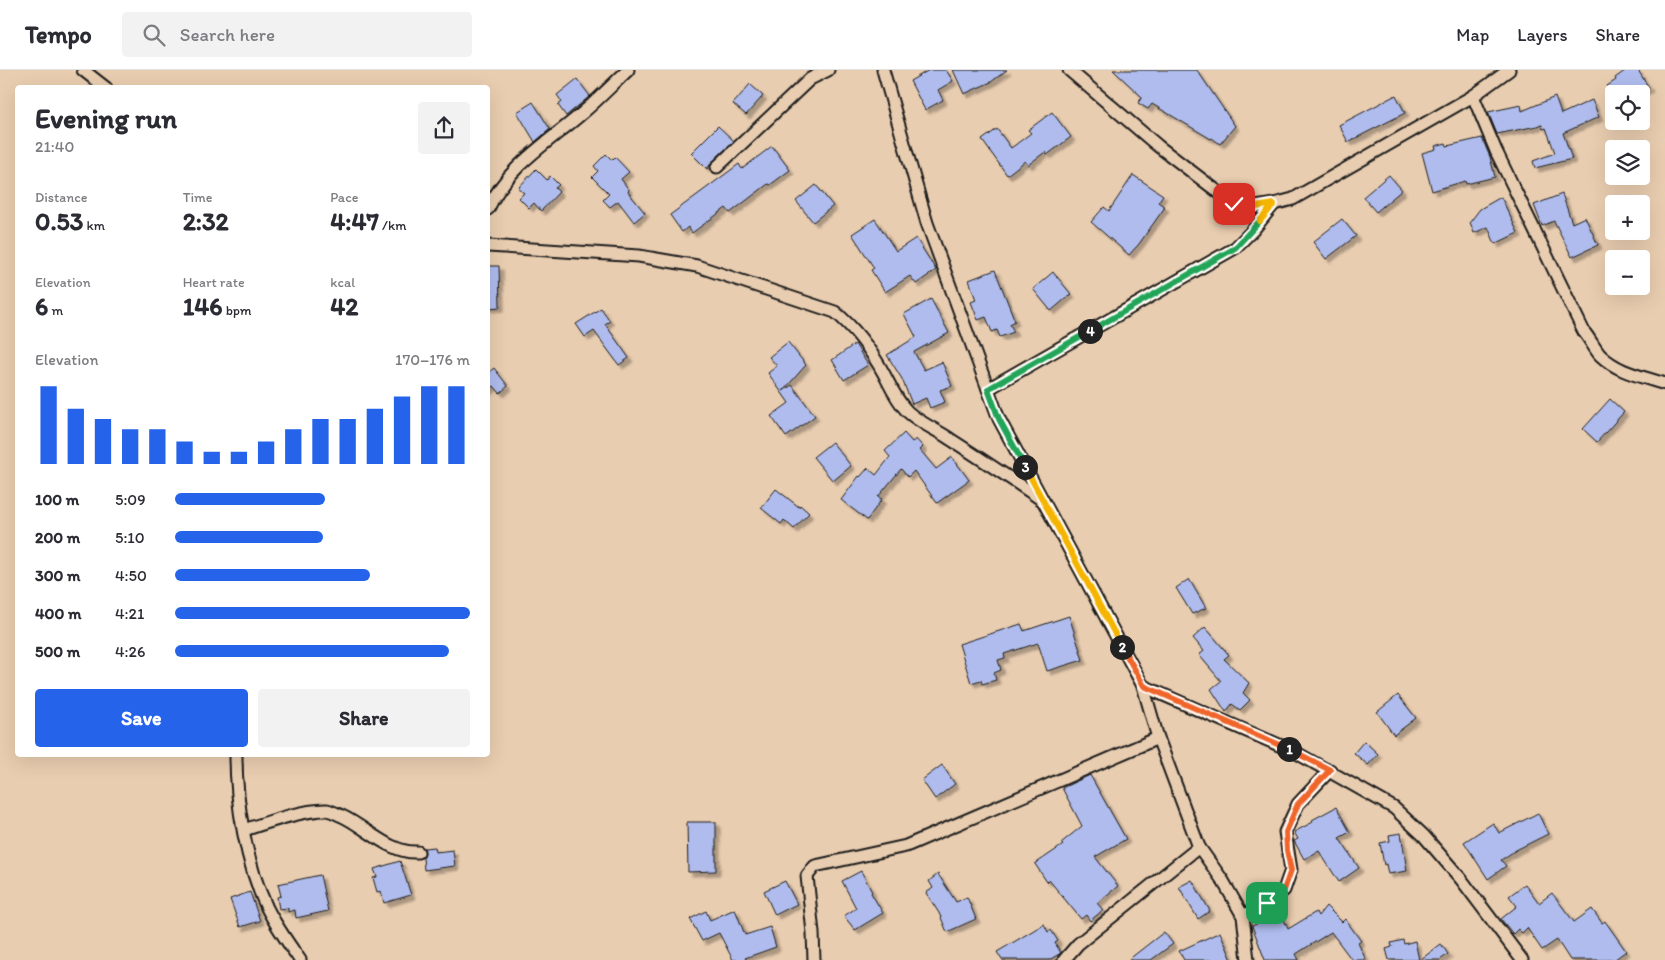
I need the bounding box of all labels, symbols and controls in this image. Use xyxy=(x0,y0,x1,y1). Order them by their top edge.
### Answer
search box xyxy=(122,12,472,57)
text: Tempo xyxy=(25,20,92,49)
icon: search xyxy=(140,21,168,49)
text: Search here xyxy=(180,23,275,46)
text: Map xyxy=(1456,24,1489,46)
text: Layers xyxy=(1517,24,1567,46)
text: Share xyxy=(1595,24,1640,46)
map controls xyxy=(1605,85,1650,295)
button: locate xyxy=(1605,85,1650,130)
text: Evening run xyxy=(35,101,177,135)
button: share xyxy=(418,102,470,154)
text: 21:40 xyxy=(35,137,74,156)
button: layers xyxy=(1605,140,1650,185)
pin xyxy=(1213,183,1255,225)
text: Distance xyxy=(35,189,87,206)
text: Time xyxy=(183,189,213,206)
text: Pace xyxy=(330,189,358,206)
icon: check xyxy=(1220,190,1248,218)
button: + xyxy=(1605,195,1650,240)
text: 0.53 xyxy=(35,206,83,236)
text: 2:32 xyxy=(183,206,229,236)
text: 4:47 xyxy=(330,206,379,236)
text: km xyxy=(83,217,105,234)
text: /km xyxy=(379,217,406,234)
button: − xyxy=(1605,250,1650,295)
text: Elevation xyxy=(35,274,91,291)
text: Heart rate xyxy=(183,274,245,291)
text: kcal xyxy=(330,274,355,291)
text: 6 xyxy=(35,291,48,321)
text: 146 xyxy=(183,291,223,321)
text: 42 xyxy=(330,291,359,321)
text: m xyxy=(48,302,63,319)
text: bpm xyxy=(223,302,252,319)
pin: 4 xyxy=(1078,318,1102,344)
text: 4 xyxy=(1086,323,1095,340)
text: Elevation xyxy=(35,350,99,369)
text: 170–176 m xyxy=(395,350,470,369)
pin: 3 xyxy=(1012,454,1038,480)
text: 3 xyxy=(1022,459,1029,476)
text: 100 m xyxy=(35,490,79,509)
text: 5:09 xyxy=(115,490,146,509)
text: 200 m xyxy=(35,528,80,547)
text: 5:10 xyxy=(115,528,145,547)
text: 300 m xyxy=(35,566,81,585)
text: 4:50 xyxy=(115,566,147,585)
text: 400 m xyxy=(35,604,81,623)
text: 4:21 xyxy=(115,604,144,623)
pin: 2 xyxy=(1110,634,1134,660)
text: 2 xyxy=(1119,639,1126,656)
text: 500 m xyxy=(35,642,80,661)
text: 4:26 xyxy=(115,642,145,661)
button: Save xyxy=(35,689,248,747)
button: Share xyxy=(258,689,470,747)
pin: 1 xyxy=(1276,736,1302,762)
text: 1 xyxy=(1286,741,1293,758)
pin xyxy=(1246,882,1288,924)
icon: arrive xyxy=(1253,889,1281,917)

